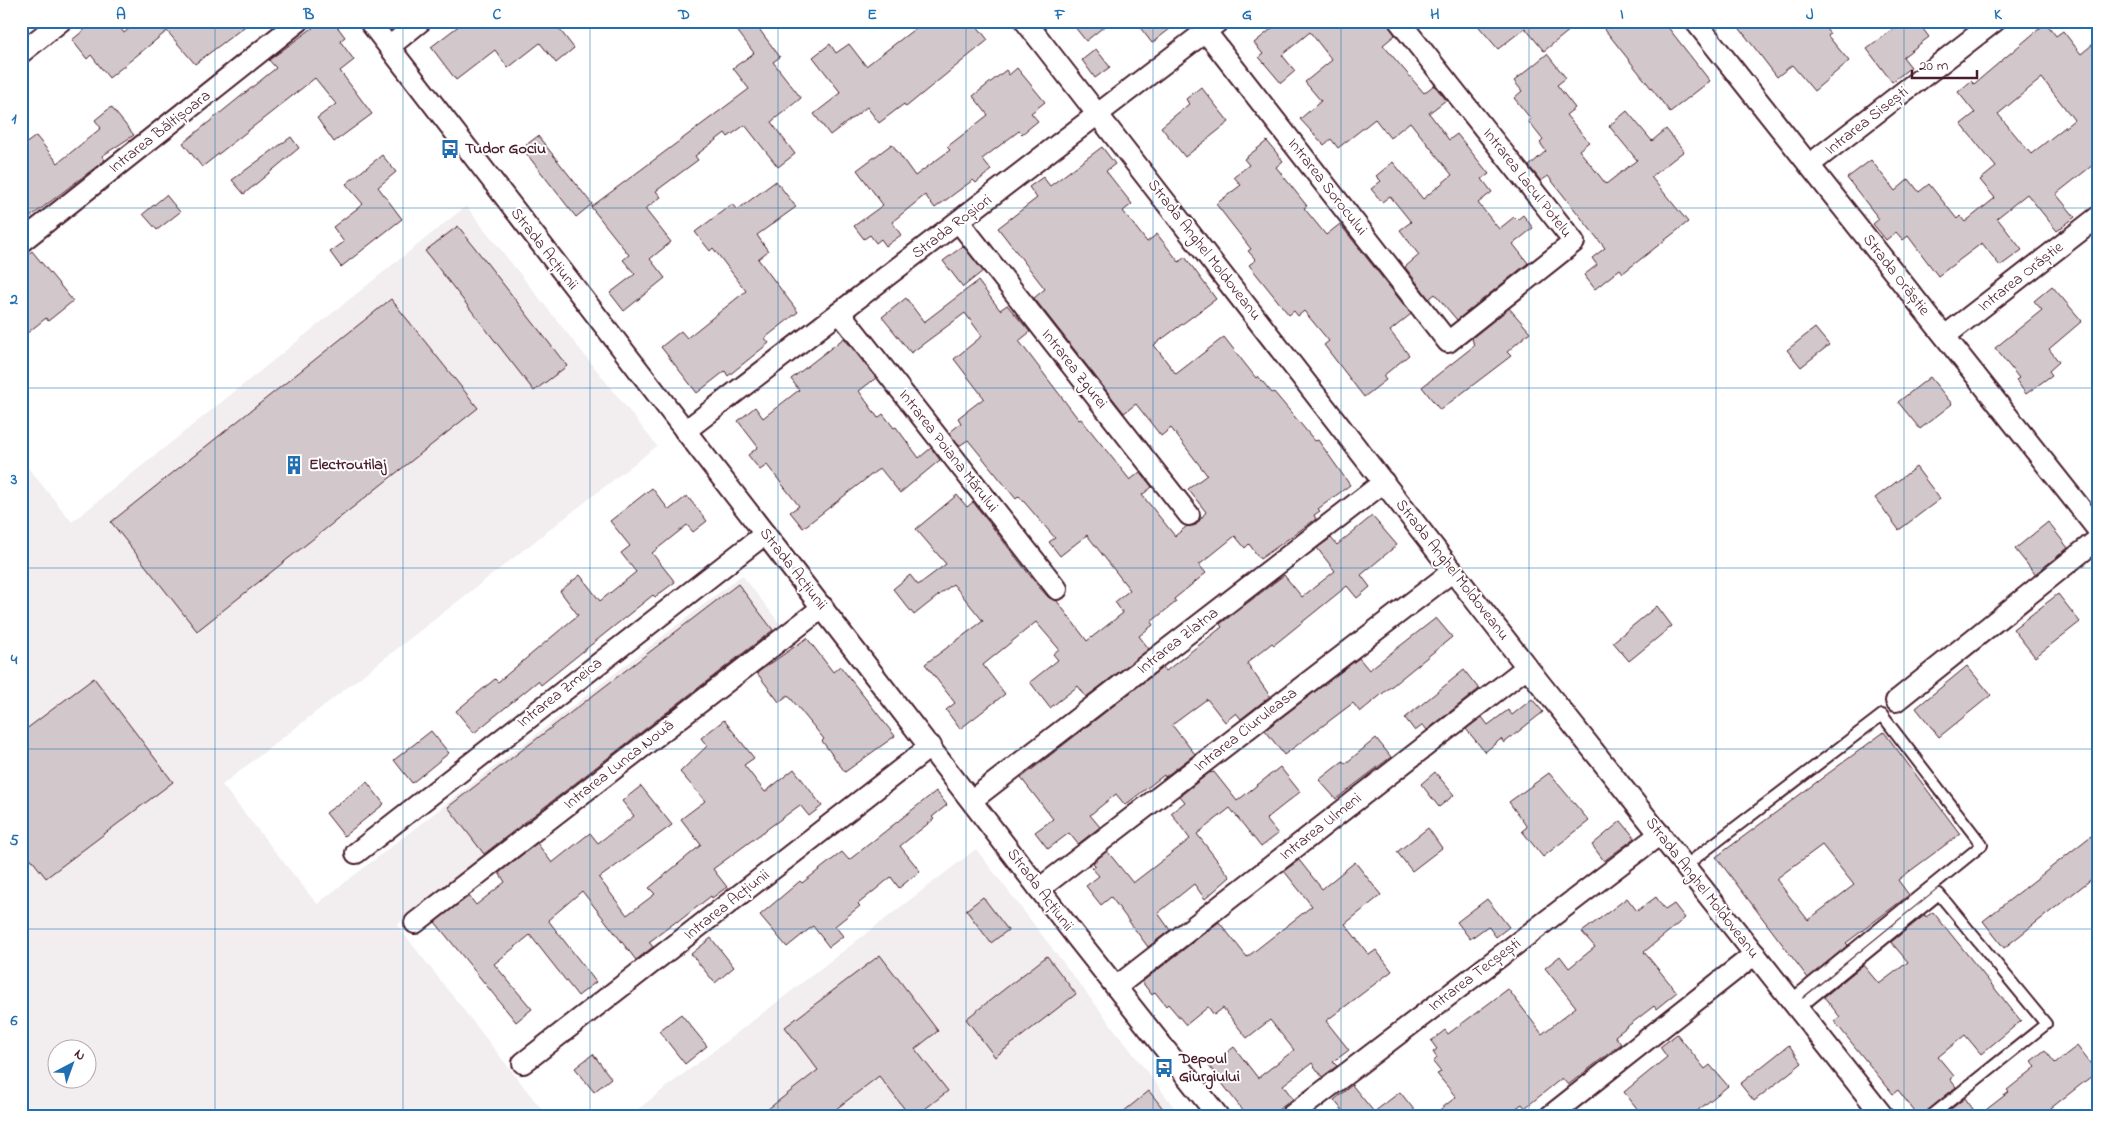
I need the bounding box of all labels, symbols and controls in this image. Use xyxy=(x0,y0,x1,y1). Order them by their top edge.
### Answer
text: A xyxy=(116,3,126,27)
text: B xyxy=(303,3,315,27)
text: C xyxy=(493,3,502,27)
text: D xyxy=(677,3,690,27)
text: E xyxy=(867,3,877,27)
text: F xyxy=(1054,3,1066,27)
text: G xyxy=(1242,3,1252,27)
text: H xyxy=(1430,3,1440,27)
text: I xyxy=(1620,3,1624,27)
text: J xyxy=(1806,3,1814,27)
text: K xyxy=(1994,3,2003,27)
scale bar xyxy=(1912,48,1976,80)
text: 20 m xyxy=(1919,55,1949,77)
street label: Intrarea Sisești xyxy=(1820,81,1914,161)
street label: Intrarea Băltișoara xyxy=(104,84,216,180)
text: 1 xyxy=(11,107,17,131)
street label: Intrarea Lacul Potelu xyxy=(1476,123,1578,243)
street label: Intrarea Sorocului xyxy=(1281,133,1373,241)
place label: Tudor Gociu xyxy=(465,137,546,161)
bus stop icon: Tudor Gociu xyxy=(439,138,461,160)
street label: Strada Anghel Moldoveanu xyxy=(1141,174,1267,326)
street label: Strada Roșiori xyxy=(907,189,997,265)
street label: Strada Acțiunii xyxy=(504,203,584,295)
street label: Strada Orăștie xyxy=(1856,229,1936,322)
street label: Intrarea Orăștie xyxy=(1973,235,2069,318)
text: 2 xyxy=(9,288,18,312)
street label: Intrarea Zgurei xyxy=(1035,324,1113,414)
street label: Intrarea Poiana Mărului xyxy=(892,384,1004,518)
place label: Electroutilaj xyxy=(309,453,387,477)
building icon: Electroutilaj xyxy=(283,454,305,476)
text: 3 xyxy=(10,468,18,492)
street label: Strada Anghel Moldoveanu xyxy=(1389,494,1515,646)
street label: Strada Acțiunii xyxy=(753,523,833,615)
street label: Intrarea Zlatna xyxy=(1132,601,1224,681)
text: 4 xyxy=(10,648,18,672)
street label: Intrarea Zmeica xyxy=(512,652,608,734)
street label: Intrarea Ciuruleasa xyxy=(1189,682,1303,778)
street label: Intrarea Lunca Nouă xyxy=(559,714,679,816)
street label: Intrarea Ulmeni xyxy=(1275,787,1367,867)
street label: Strada Anghel Moldoveanu xyxy=(1639,812,1765,964)
text: 5 xyxy=(9,829,19,853)
street label: Strada Acțiunii xyxy=(1001,843,1079,937)
street label: Intrarea Acțiunii xyxy=(679,864,775,946)
street label: Intrarea Tecșești xyxy=(1424,932,1526,1018)
text: 6 xyxy=(9,1009,18,1033)
north arrow xyxy=(48,1040,98,1090)
text: N xyxy=(69,1044,90,1066)
place label: Depoul Giurgiului xyxy=(1178,1047,1240,1090)
bus stop icon: Depoul Giurgiului xyxy=(1153,1057,1175,1079)

